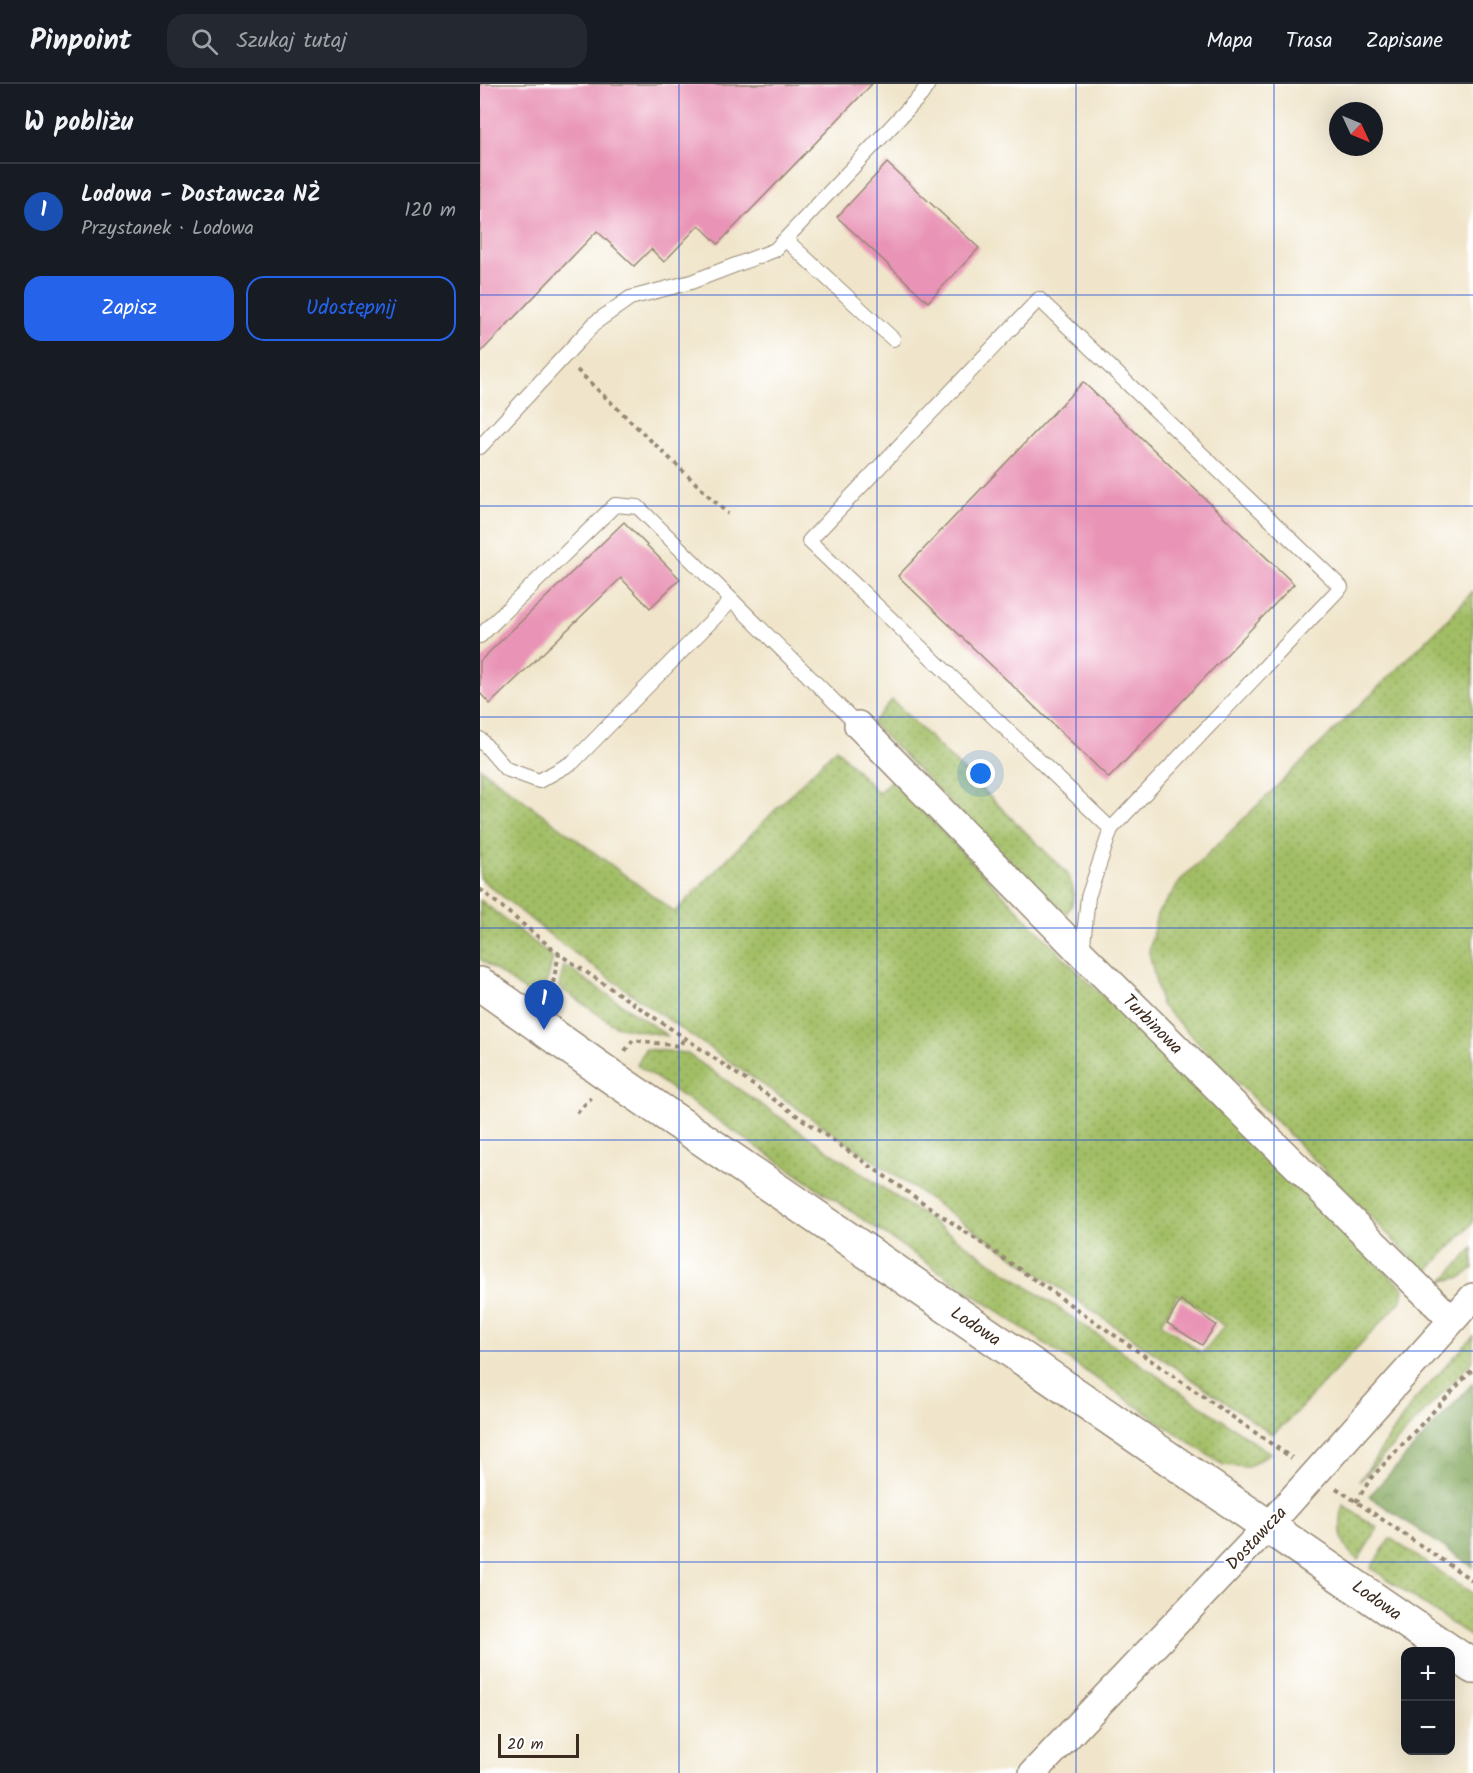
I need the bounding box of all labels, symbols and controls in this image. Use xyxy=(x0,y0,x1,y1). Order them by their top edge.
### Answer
search box xyxy=(167,14,587,68)
text: Pinpoint xyxy=(30,19,131,64)
text: Szukaj tutaj xyxy=(236,24,347,59)
icon: search xyxy=(188,25,221,58)
text: Mapa xyxy=(1207,25,1253,58)
text: Trasa xyxy=(1286,25,1333,58)
text: Zapisane xyxy=(1366,25,1443,58)
text: W pobliżu xyxy=(24,102,133,144)
north arrow xyxy=(1329,102,1383,156)
text: Lodowa - Dostawcza NŻ xyxy=(81,178,321,213)
text: 1 xyxy=(40,195,47,227)
text: 120 m xyxy=(404,195,456,227)
text: Przystanek · Lodowa xyxy=(81,213,254,245)
button: Zapisz xyxy=(24,276,234,341)
button: Udostępnij xyxy=(246,276,456,341)
your location xyxy=(966,759,995,788)
pin: 1 xyxy=(524,980,564,1030)
street label: Turbinowa xyxy=(1115,988,1189,1062)
street label: Lodowa xyxy=(944,1300,1006,1355)
street label: Dostawcza xyxy=(1219,1500,1295,1578)
street label: Lodowa xyxy=(1345,1573,1407,1629)
map controls xyxy=(1401,1647,1455,1755)
button: + xyxy=(1401,1647,1455,1701)
button: − xyxy=(1401,1701,1455,1755)
scale bar xyxy=(498,1731,579,1758)
text: 20 m xyxy=(507,1732,543,1757)

